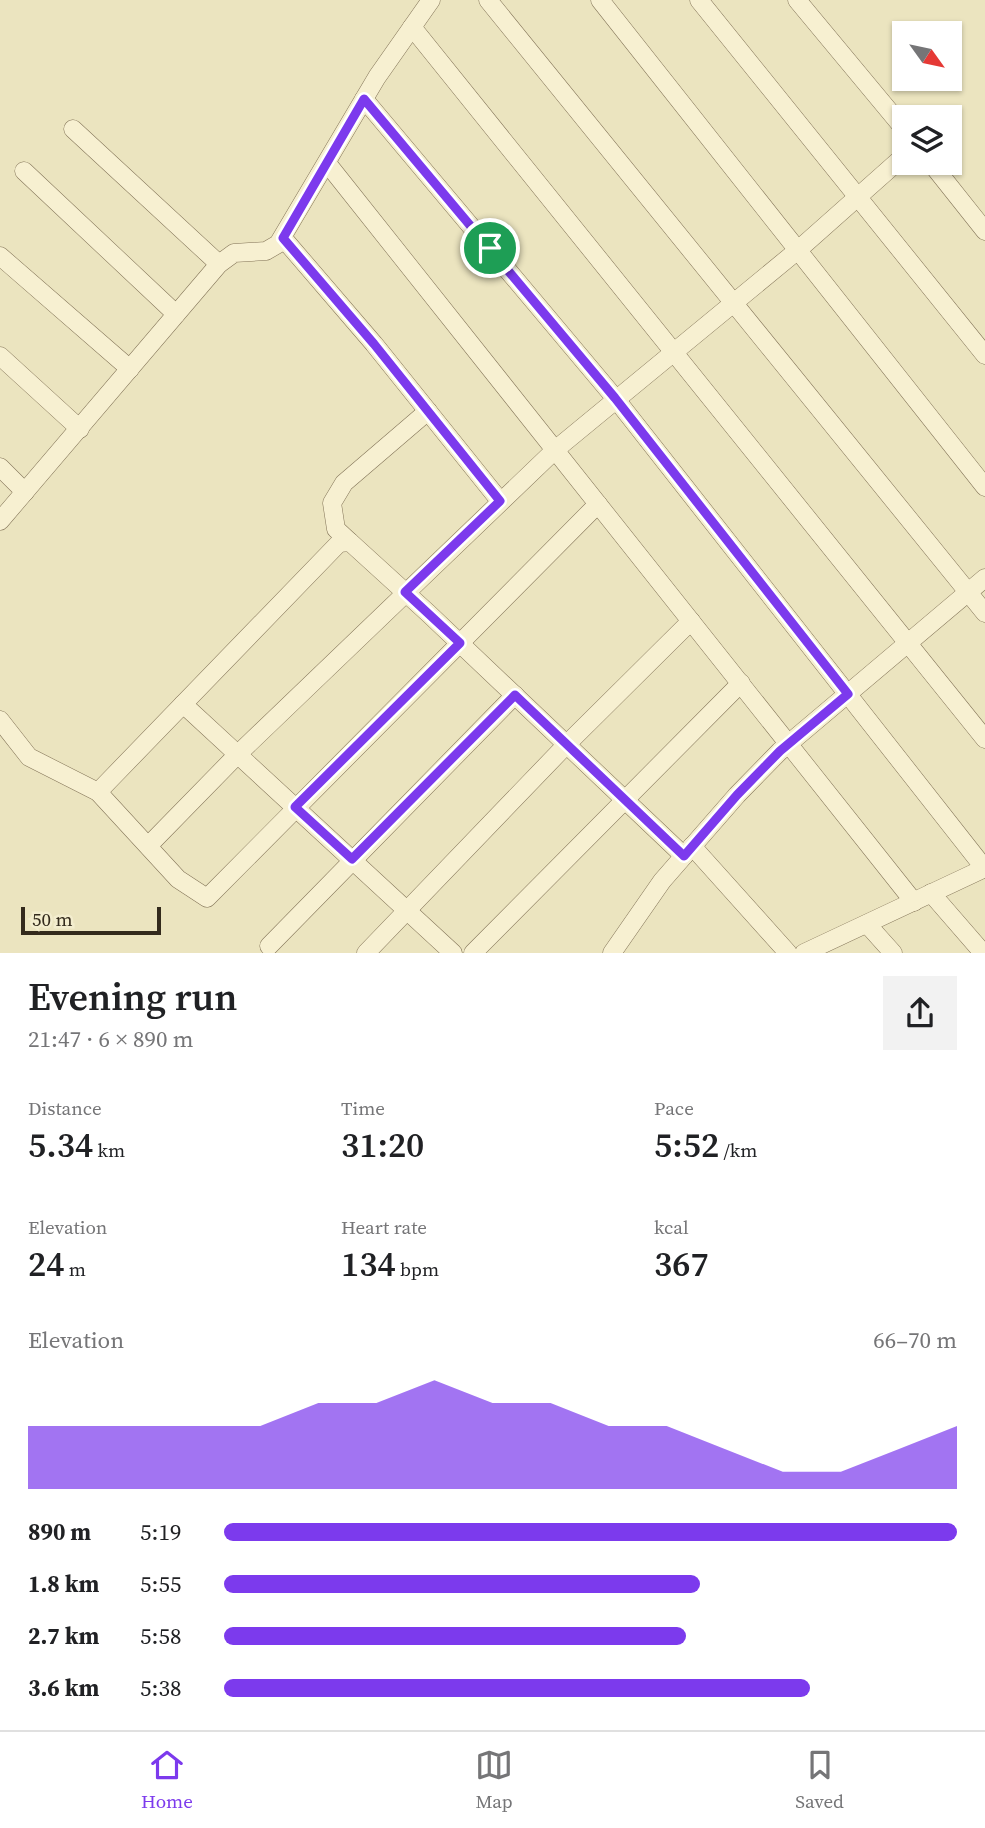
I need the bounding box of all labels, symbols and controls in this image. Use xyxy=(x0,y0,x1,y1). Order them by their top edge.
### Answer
north arrow xyxy=(892,21,962,91)
map controls xyxy=(892,21,962,175)
button: layers xyxy=(892,105,962,175)
pin xyxy=(460,218,520,278)
icon: arrive xyxy=(471,229,509,267)
scale bar xyxy=(21,904,161,936)
text: 50 m xyxy=(32,906,73,932)
text: Evening run xyxy=(28,971,237,1023)
button: share xyxy=(883,976,957,1050)
text: 21:47 · 6 × 890 m xyxy=(28,1023,194,1055)
text: Distance xyxy=(28,1095,102,1121)
text: Time xyxy=(341,1095,385,1121)
text: Pace xyxy=(654,1095,694,1121)
text: 5.34 xyxy=(28,1121,93,1169)
text: 31:20 xyxy=(341,1121,424,1169)
text: 5:52 xyxy=(654,1121,719,1169)
text: km xyxy=(93,1137,125,1163)
text: /km xyxy=(719,1137,757,1163)
text: Elevation xyxy=(28,1214,107,1240)
text: Heart rate xyxy=(341,1214,427,1240)
text: kcal xyxy=(654,1214,689,1240)
text: 24 xyxy=(28,1240,64,1288)
text: 134 xyxy=(341,1240,396,1288)
text: 367 xyxy=(654,1240,709,1288)
text: m xyxy=(64,1256,86,1282)
text: bpm xyxy=(396,1256,439,1282)
text: Elevation xyxy=(28,1324,124,1356)
text: 66–70 m xyxy=(873,1324,957,1356)
text: 890 m xyxy=(28,1516,91,1548)
text: 5:19 xyxy=(140,1516,181,1548)
text: 1.8 km xyxy=(28,1568,99,1600)
text: 5:55 xyxy=(140,1568,181,1600)
text: 2.7 km xyxy=(28,1620,99,1652)
text: 5:58 xyxy=(140,1620,181,1652)
text: 3.6 km xyxy=(28,1672,99,1704)
text: 5:38 xyxy=(140,1672,181,1704)
tab: Home xyxy=(141,1746,193,1814)
tab: Map xyxy=(475,1746,513,1814)
tab: Saved xyxy=(795,1746,844,1814)

